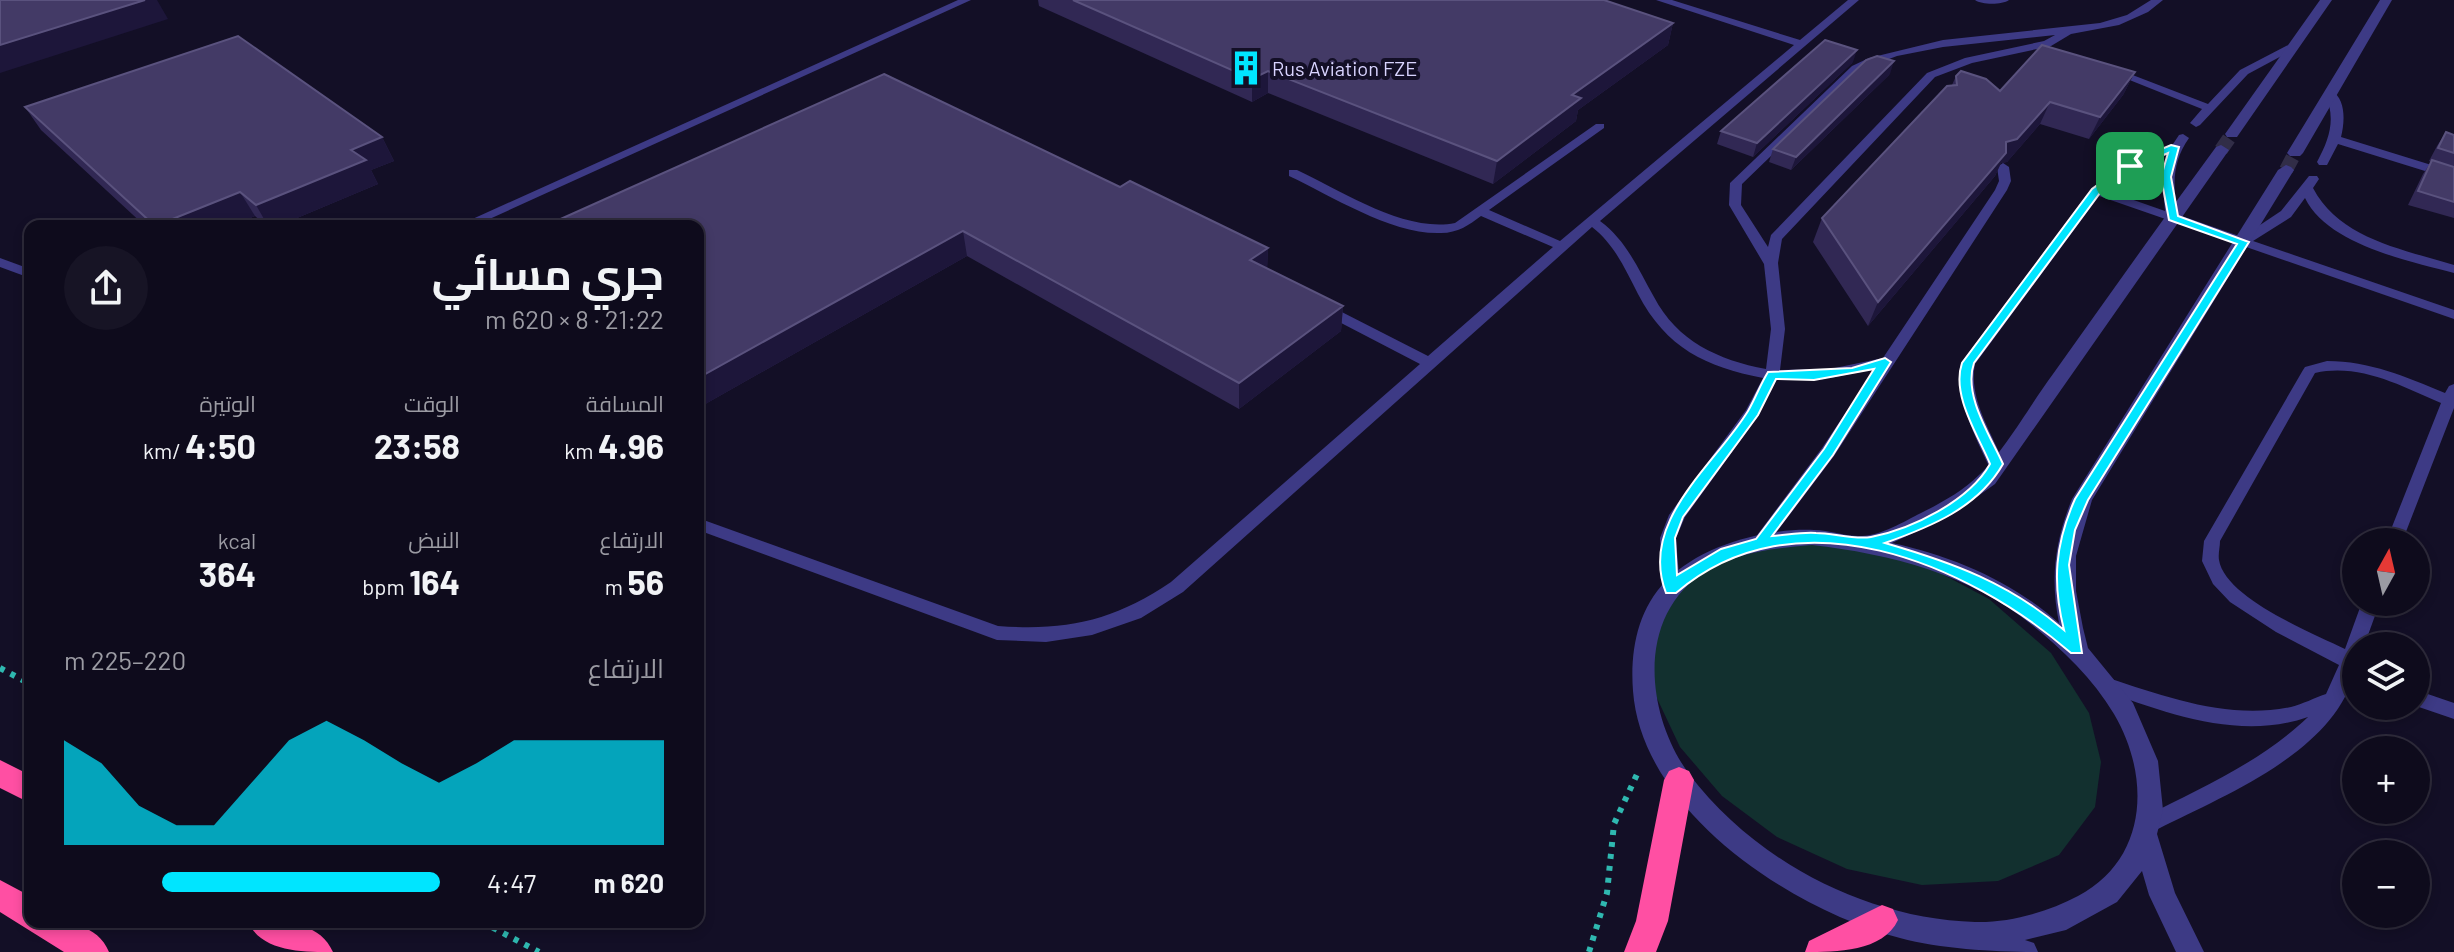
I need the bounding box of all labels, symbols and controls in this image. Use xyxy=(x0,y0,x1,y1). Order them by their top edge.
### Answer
building icon: Rus Aviation FZE xyxy=(1227,49,1265,87)
place label: Rus Aviation FZE xyxy=(1272,56,1417,80)
pin xyxy=(2096,132,2164,200)
icon: arrive xyxy=(2108,144,2152,188)
button: share xyxy=(64,246,148,330)
text: جري مسائي xyxy=(432,246,664,299)
text: 21:22 · 8 × 620 m xyxy=(485,303,664,334)
text: الوتيرة xyxy=(200,390,256,416)
text: الوقت xyxy=(404,390,460,416)
text: المسافة xyxy=(586,390,664,416)
text: 4:50 xyxy=(185,425,256,466)
text: 23:58 xyxy=(374,425,460,466)
text: 4.96 xyxy=(598,425,664,466)
text: /km xyxy=(143,437,185,463)
text: km xyxy=(564,437,598,463)
text: النبض xyxy=(408,526,460,552)
text: الارتفاع xyxy=(600,526,664,552)
text: kcal xyxy=(218,527,256,553)
north arrow xyxy=(2342,528,2430,616)
map controls xyxy=(2342,528,2430,928)
text: 364 xyxy=(199,553,256,594)
text: 164 xyxy=(409,561,460,602)
text: 56 xyxy=(627,561,664,602)
text: bpm xyxy=(362,573,409,599)
text: m xyxy=(605,573,627,599)
button: layers xyxy=(2342,632,2430,720)
text: 220–225 m xyxy=(64,644,186,675)
text: الارتفاع xyxy=(588,652,664,683)
button: + xyxy=(2342,736,2430,824)
button: − xyxy=(2342,840,2430,928)
text: 4:47 xyxy=(487,867,536,898)
text: 620 m xyxy=(594,867,664,898)

